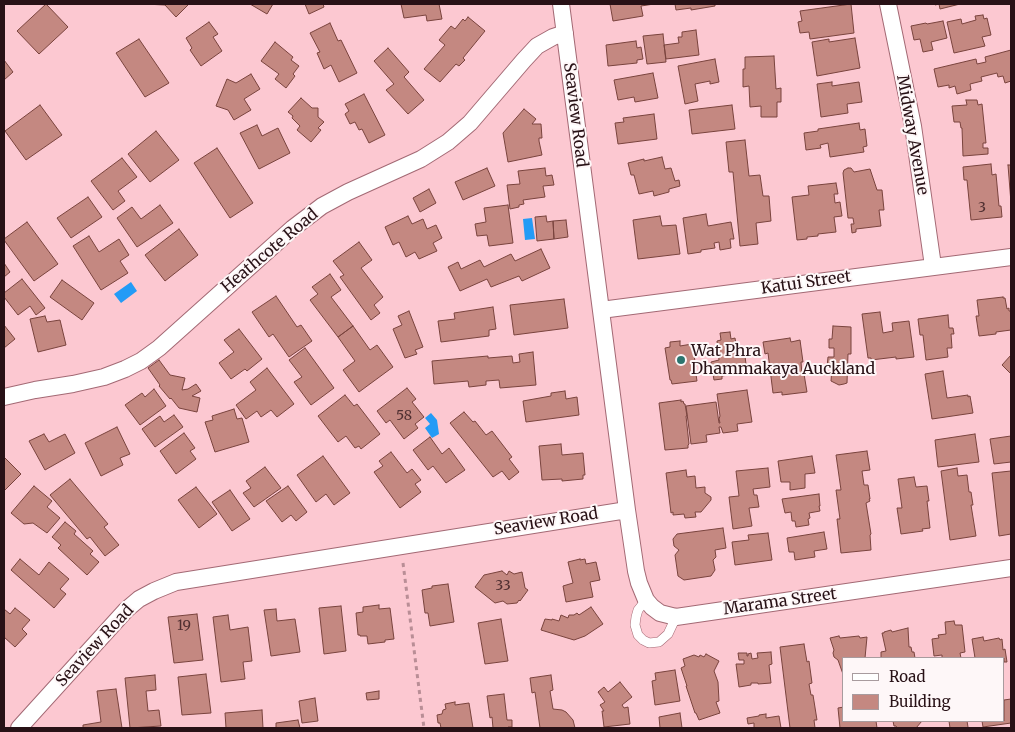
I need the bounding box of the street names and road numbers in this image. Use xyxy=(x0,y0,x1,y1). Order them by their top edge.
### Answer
street label: Seaview Road xyxy=(559,62,591,168)
street label: Midway Avenue xyxy=(892,73,932,197)
street label: Heathcote Road xyxy=(218,205,322,297)
street label: Katui Street xyxy=(760,267,852,299)
street label: Seaview Road xyxy=(492,504,600,540)
street label: Marama Street xyxy=(722,585,838,619)
street label: Seaview Road xyxy=(52,601,138,691)

